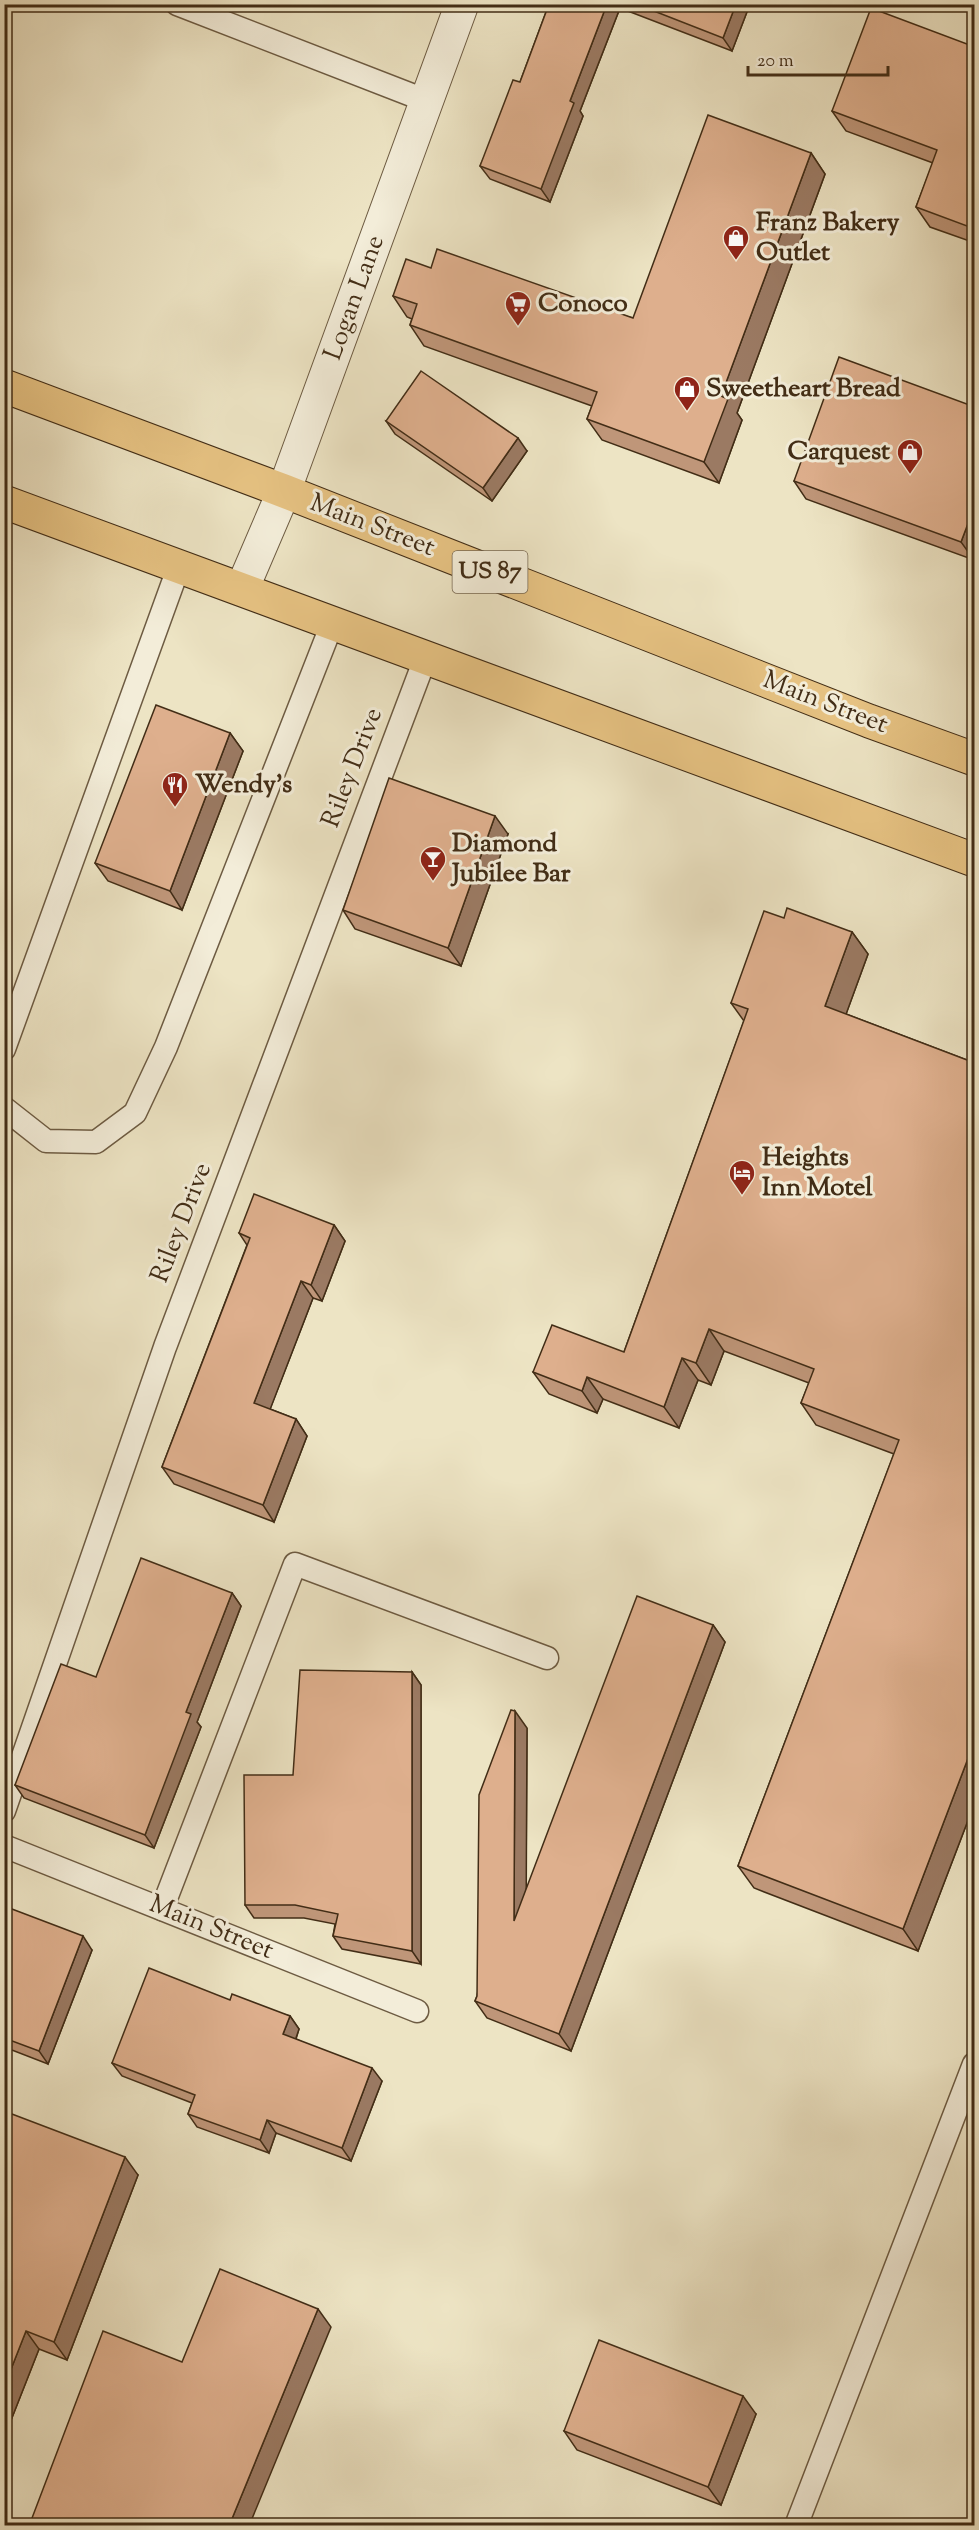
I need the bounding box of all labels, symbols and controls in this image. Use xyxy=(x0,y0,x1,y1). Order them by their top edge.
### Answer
scale bar xyxy=(748,39,888,77)
text: 20 m xyxy=(757,49,794,75)
place label: Franz Bakery Outlet xyxy=(756,205,899,272)
shop icon: Franz Bakery Outlet xyxy=(721,223,751,261)
street label: Logan Lane xyxy=(315,230,395,366)
place label: Conoco xyxy=(538,286,628,323)
supermarket icon: Conoco xyxy=(503,289,533,327)
place label: Sweetheart Bread xyxy=(706,371,901,408)
shop icon: Sweetheart Bread xyxy=(672,374,702,412)
place label: Carquest xyxy=(788,434,890,471)
shop icon: Carquest xyxy=(895,437,925,475)
street label: Main Street xyxy=(304,485,440,567)
road number: US 87 xyxy=(452,551,528,593)
street label: Main Street xyxy=(757,662,893,744)
street label: Riley Drive xyxy=(313,703,393,833)
place label: Wendy's xyxy=(195,767,292,804)
restaurant icon: Wendy's xyxy=(160,770,190,808)
place label: Diamond Jubilee Bar xyxy=(450,826,571,893)
bar icon: Diamond Jubilee Bar xyxy=(418,844,448,882)
place label: Heights Inn Motel xyxy=(762,1140,873,1207)
street label: Riley Drive xyxy=(142,1158,222,1288)
hotel icon: Heights Inn Motel xyxy=(727,1158,757,1196)
street label: Main Street xyxy=(143,1886,279,1970)

